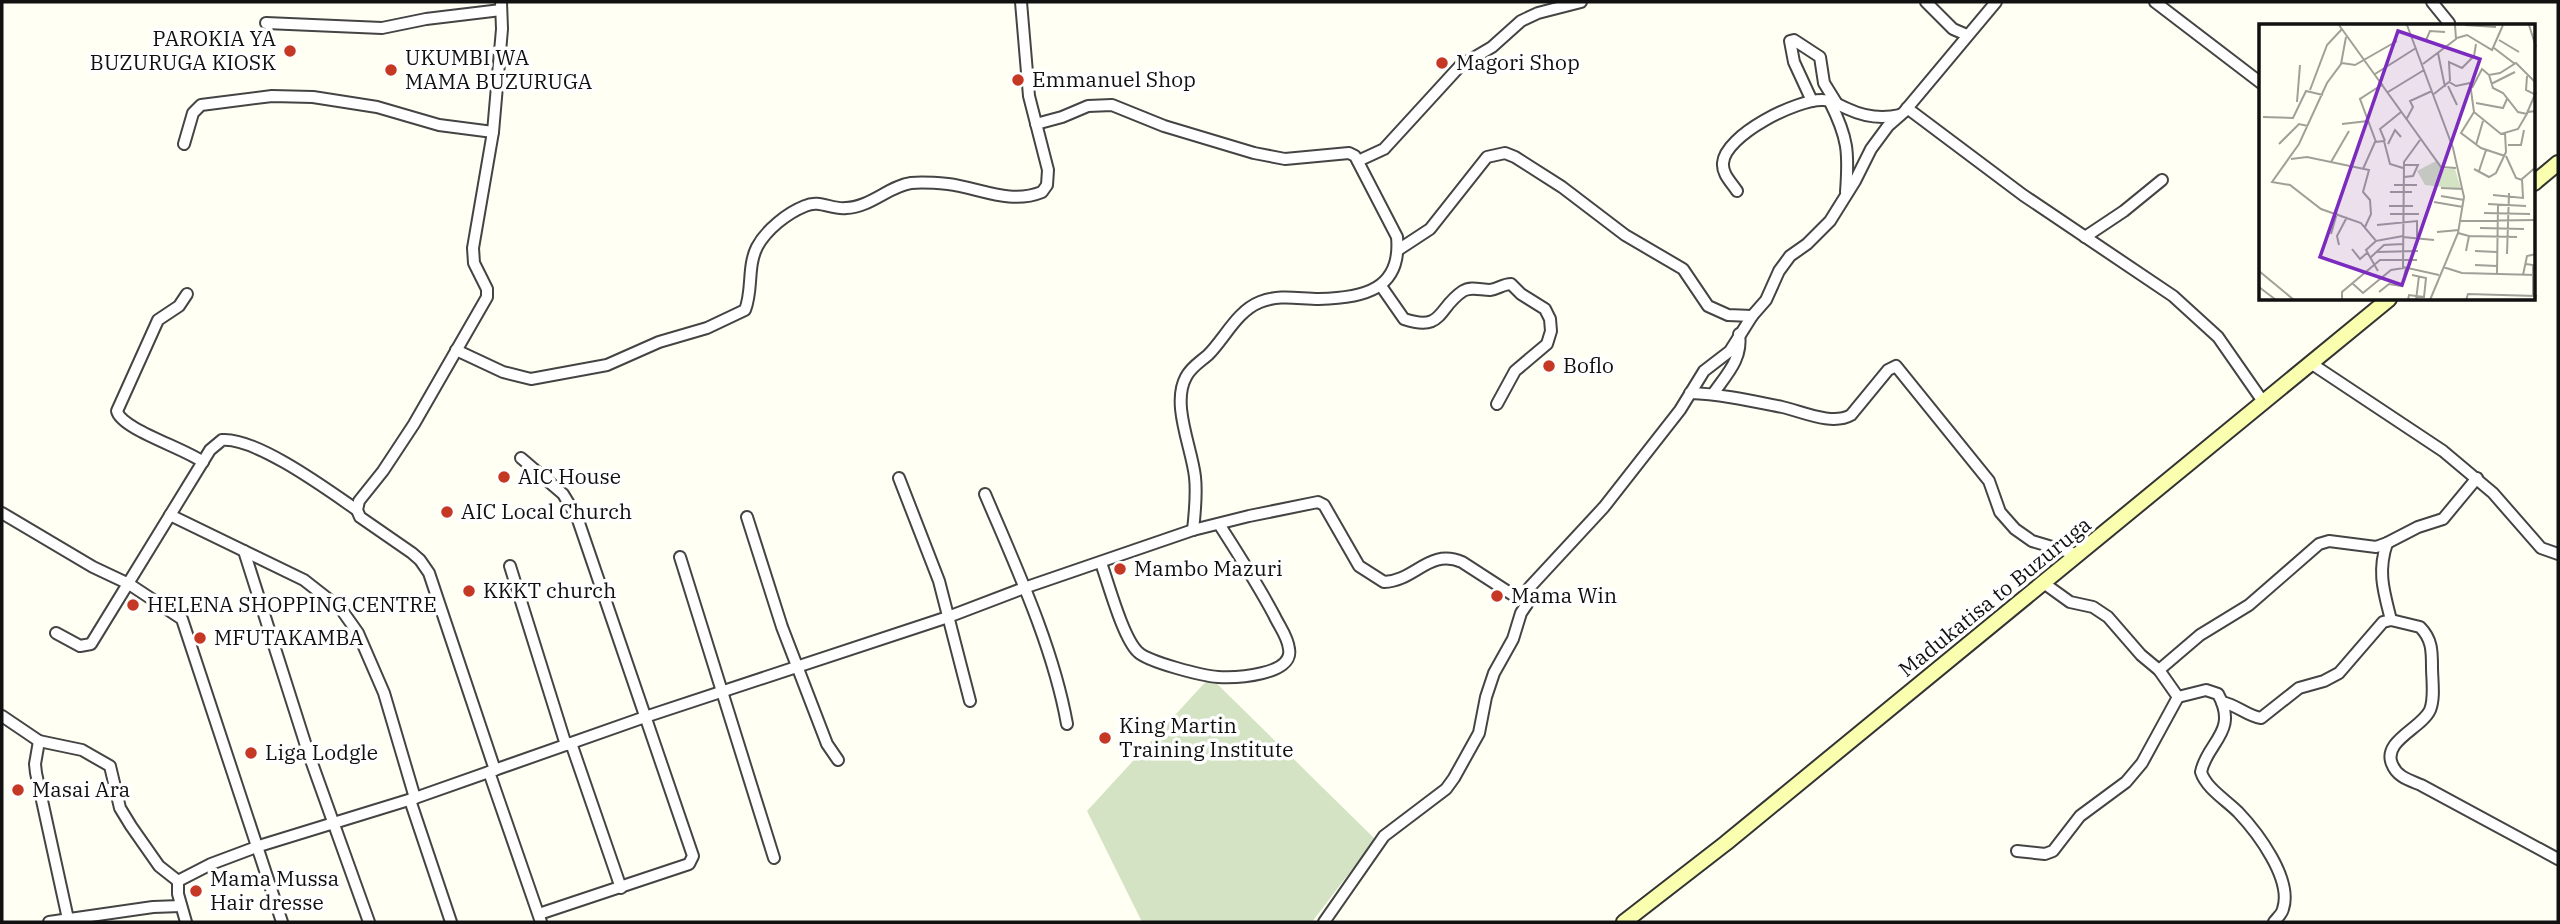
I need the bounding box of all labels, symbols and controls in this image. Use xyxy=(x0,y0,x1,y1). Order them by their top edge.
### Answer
place label: PAROKIA YA BUZURUGA KIOSK xyxy=(90,24,277,76)
inset map xyxy=(2259,24,2536,301)
marker: PAROKIA YA BUZURUGA KIOSK xyxy=(282,43,298,59)
place label: UKUMBI WA MAMA BUZURUGA xyxy=(405,43,593,95)
place label: Magori Shop xyxy=(1456,48,1580,76)
marker: Magori Shop xyxy=(1434,55,1450,71)
marker: UKUMBI WA MAMA BUZURUGA xyxy=(383,62,399,78)
place label: Emmanuel Shop xyxy=(1032,65,1196,93)
marker: Emmanuel Shop xyxy=(1010,72,1026,88)
place label: Boflo xyxy=(1563,351,1614,379)
marker: Boflo xyxy=(1541,358,1557,374)
place label: AIC House xyxy=(518,462,621,490)
marker: AIC House xyxy=(496,469,512,485)
place label: AIC Local Church xyxy=(461,497,632,525)
marker: AIC Local Church xyxy=(439,504,455,520)
street label: Madukatisa to Buzuruga xyxy=(1892,510,2096,683)
place label: Mambo Mazuri xyxy=(1134,554,1283,582)
marker: Mambo Mazuri xyxy=(1112,561,1128,577)
place label: KKKT church xyxy=(483,576,616,604)
place label: Mama Win xyxy=(1511,581,1617,609)
marker: KKKT church xyxy=(461,583,477,599)
marker: Mama Win xyxy=(1489,588,1505,604)
place label: HELENA SHOPPING CENTRE xyxy=(147,590,437,618)
marker: HELENA SHOPPING CENTRE xyxy=(125,597,141,613)
place label: MFUTAKAMBA xyxy=(214,623,364,651)
marker: MFUTAKAMBA xyxy=(192,630,208,646)
place label: King Martin Training Institute xyxy=(1119,711,1293,763)
marker: King Martin Training Institute xyxy=(1097,730,1113,746)
place label: Liga Lodgle xyxy=(265,738,378,766)
marker: Liga Lodgle xyxy=(243,745,259,761)
place label: Masai Ara xyxy=(32,775,130,803)
marker: Masai Ara xyxy=(10,782,26,798)
place label: Mama Mussa Hair dresse xyxy=(210,864,339,916)
marker: Mama Mussa Hair dresse xyxy=(188,883,204,899)

